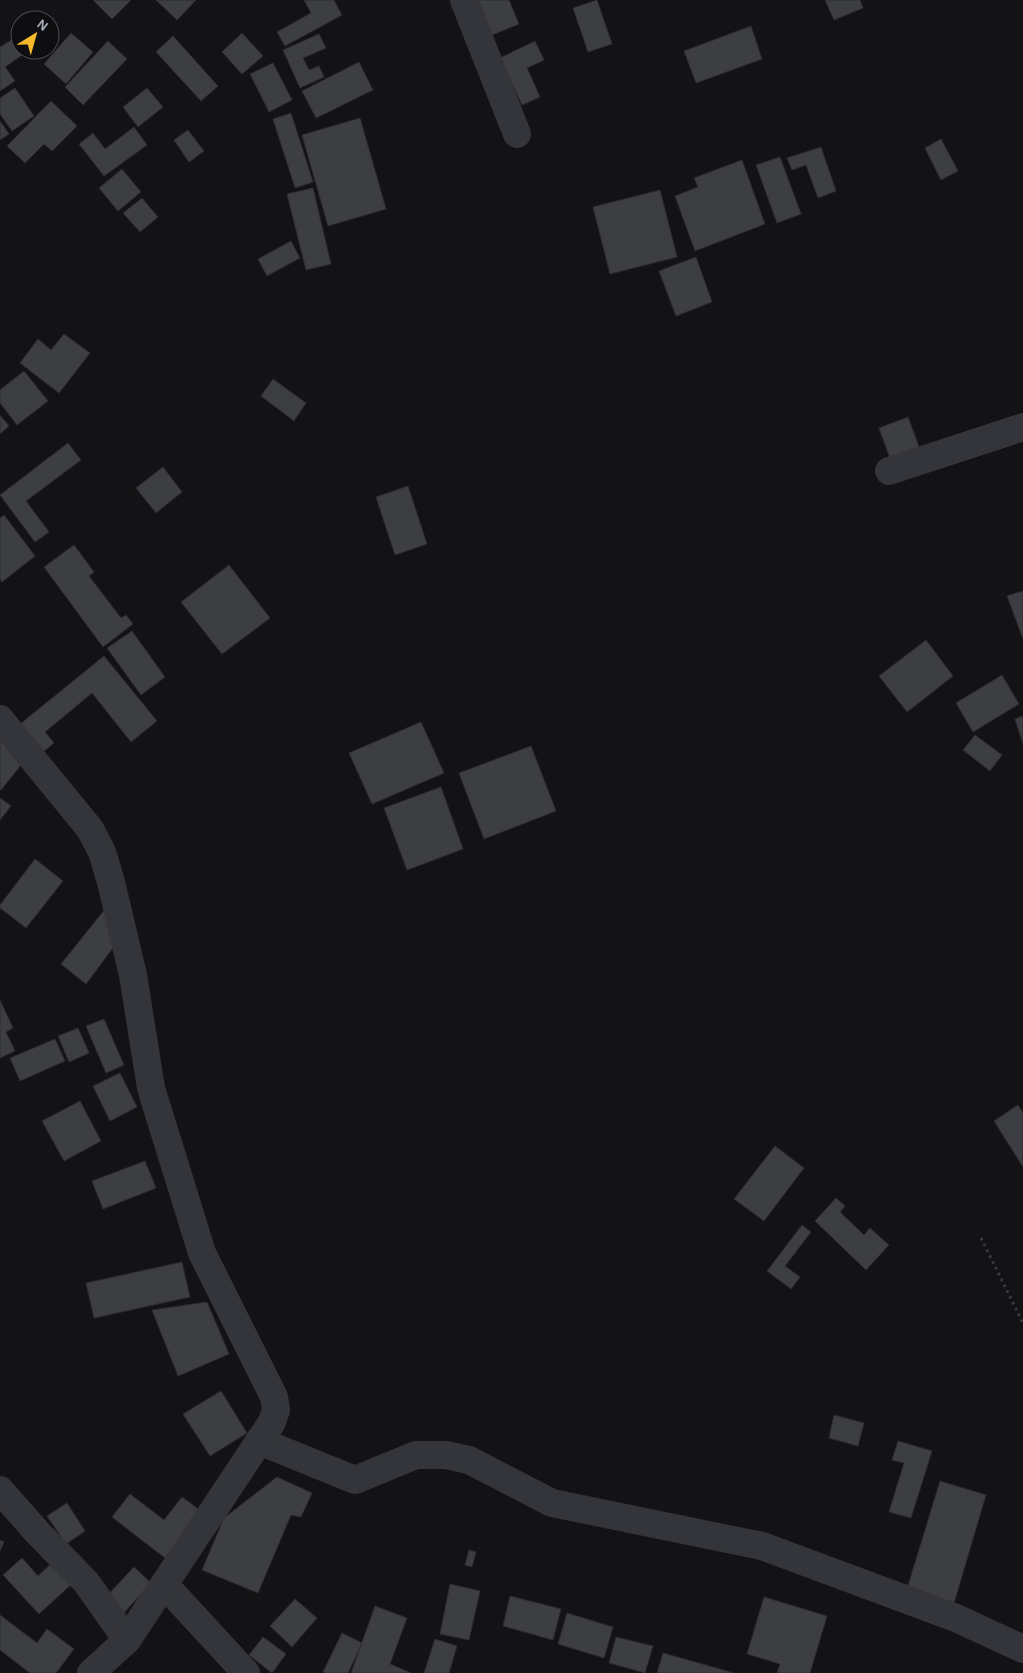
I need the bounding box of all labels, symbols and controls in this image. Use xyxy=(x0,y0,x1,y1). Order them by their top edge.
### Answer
north arrow xyxy=(10,10,60,60)
text: N xyxy=(34,17,50,34)

